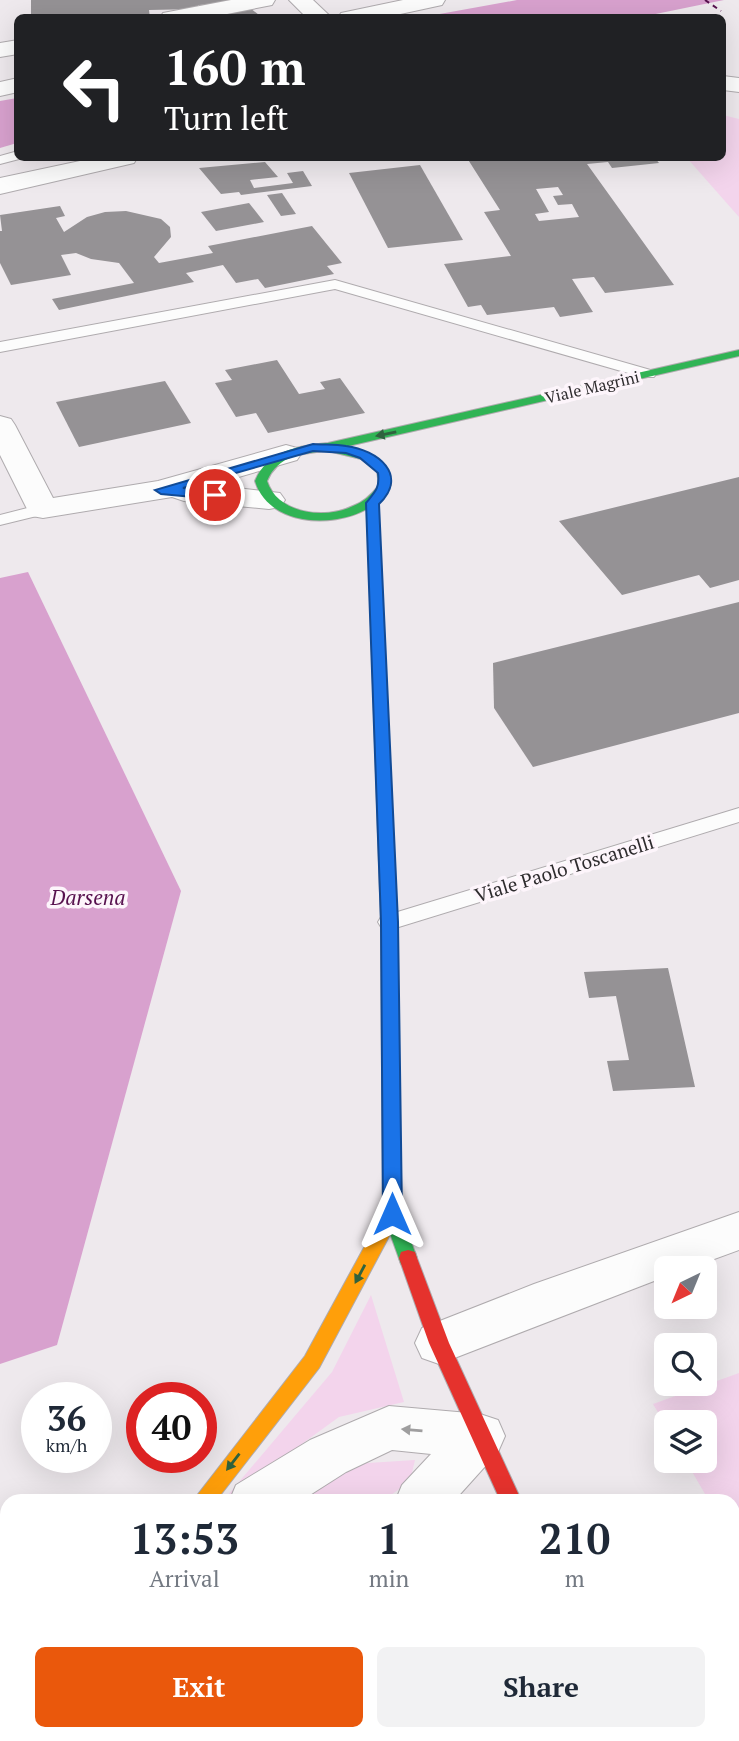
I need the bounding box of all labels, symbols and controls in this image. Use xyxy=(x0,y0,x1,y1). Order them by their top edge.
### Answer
text: 160 m xyxy=(164,34,306,99)
icon: left xyxy=(49,42,140,133)
text: Turn left xyxy=(164,97,288,139)
street label: Viale Magrini xyxy=(543,365,642,409)
one-way arrow xyxy=(375,429,397,440)
pin xyxy=(185,465,245,525)
icon: arrive xyxy=(196,476,234,514)
street label: Viale Paolo Toscanelli xyxy=(471,829,657,907)
water label: Darsena xyxy=(49,883,126,911)
position arrow xyxy=(355,1177,429,1251)
north arrow xyxy=(654,1256,718,1320)
map controls xyxy=(654,1256,717,1473)
one-way arrow xyxy=(354,1264,365,1284)
button: search xyxy=(654,1333,717,1396)
speed limit sign: 40 xyxy=(126,1382,217,1473)
text: 36 xyxy=(47,1395,86,1441)
button: layers xyxy=(654,1410,717,1473)
one-way arrow xyxy=(401,1424,423,1435)
text: km/h xyxy=(46,1433,87,1457)
one-way arrow xyxy=(226,1453,241,1471)
text: 13:53 xyxy=(130,1510,239,1566)
text: 1 xyxy=(377,1510,401,1566)
text: 210 xyxy=(539,1510,610,1566)
text: Arrival xyxy=(149,1563,220,1594)
text: min xyxy=(369,1563,409,1594)
text: m xyxy=(565,1563,585,1594)
button: Exit xyxy=(35,1647,363,1727)
button: Share xyxy=(377,1647,705,1727)

